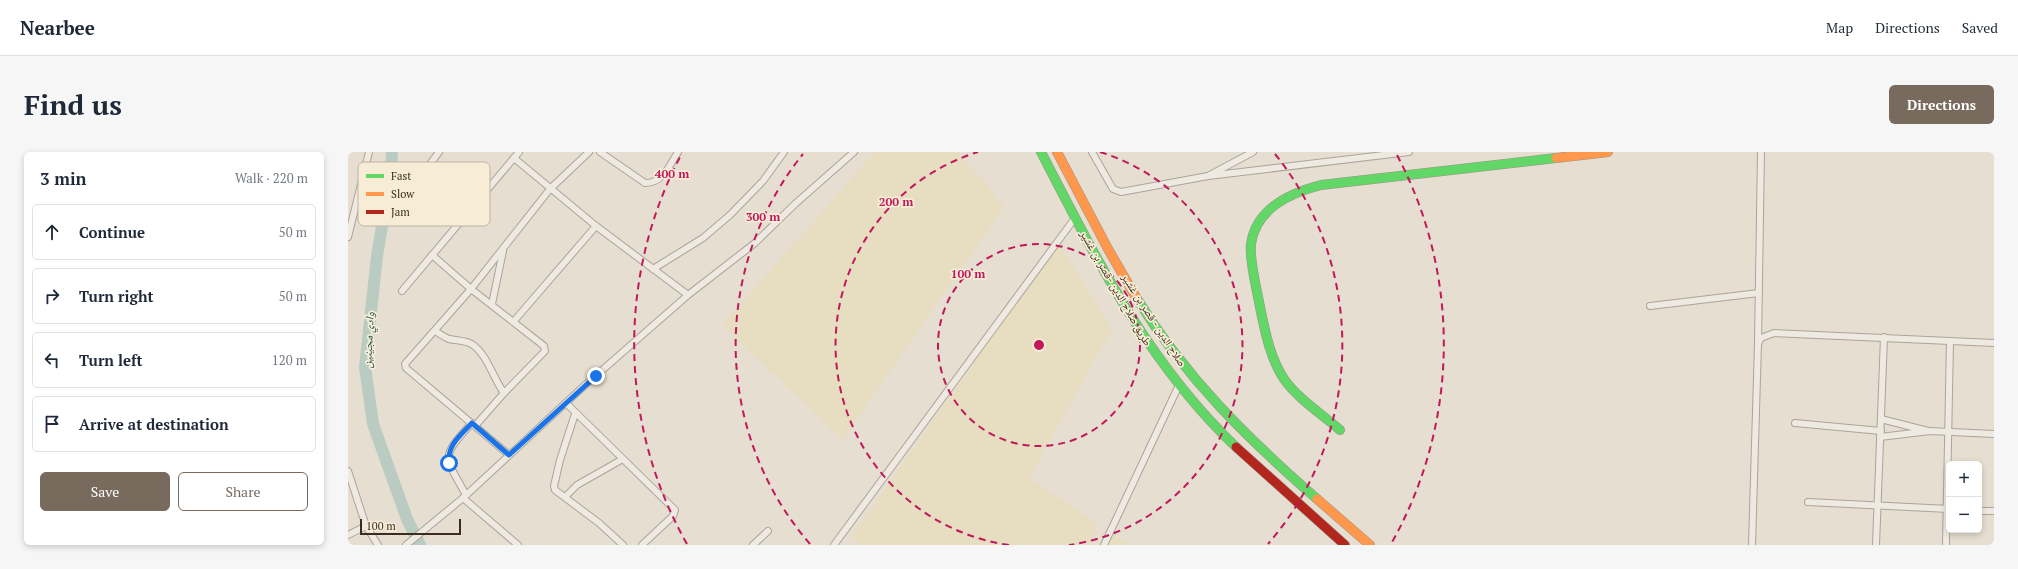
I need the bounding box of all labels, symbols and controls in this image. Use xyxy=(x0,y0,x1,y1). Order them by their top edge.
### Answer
text: Nearbee xyxy=(20,15,95,40)
text: Map xyxy=(1826,18,1853,37)
text: Directions xyxy=(1875,18,1940,37)
text: Saved xyxy=(1962,18,1998,37)
button: Directions xyxy=(1889,85,1994,124)
text: Find us xyxy=(24,86,122,123)
legend xyxy=(358,162,490,226)
text: 400 m xyxy=(655,166,689,181)
text: 3 min xyxy=(40,167,87,190)
text: Walk · 220 m xyxy=(235,169,308,187)
text: Fast xyxy=(391,169,411,183)
text: Slow xyxy=(391,187,415,201)
text: 200 m xyxy=(879,194,913,209)
text: Jam xyxy=(391,205,410,219)
text: 300 m xyxy=(746,209,780,224)
icon: ahead xyxy=(41,221,63,243)
text: Continue xyxy=(79,222,145,242)
text: 50 m xyxy=(279,223,307,241)
street label: طريق صلاح الدين -قصر بن غشير xyxy=(1077,227,1155,348)
text: 100 m xyxy=(951,266,985,281)
street label: صلاح الدين - قصر بن غشير xyxy=(1118,270,1189,369)
icon: right xyxy=(41,285,63,307)
text: Turn right xyxy=(79,286,154,306)
text: 50 m xyxy=(279,287,307,305)
water label: وادي مجينين xyxy=(359,311,380,369)
centre of rings xyxy=(1032,338,1046,352)
icon: left xyxy=(41,349,63,371)
text: Turn left xyxy=(79,350,143,370)
text: 120 m xyxy=(272,351,307,369)
route end xyxy=(587,367,605,385)
icon: arrive xyxy=(41,413,63,435)
text: Arrive at destination xyxy=(79,414,229,434)
route start xyxy=(440,454,458,472)
map controls xyxy=(1946,461,1982,533)
button: + xyxy=(1946,461,1982,497)
button: Save xyxy=(40,472,170,511)
button: Share xyxy=(178,472,308,511)
button: − xyxy=(1946,497,1982,533)
scale bar xyxy=(360,517,461,536)
text: 100 m xyxy=(366,519,396,533)

